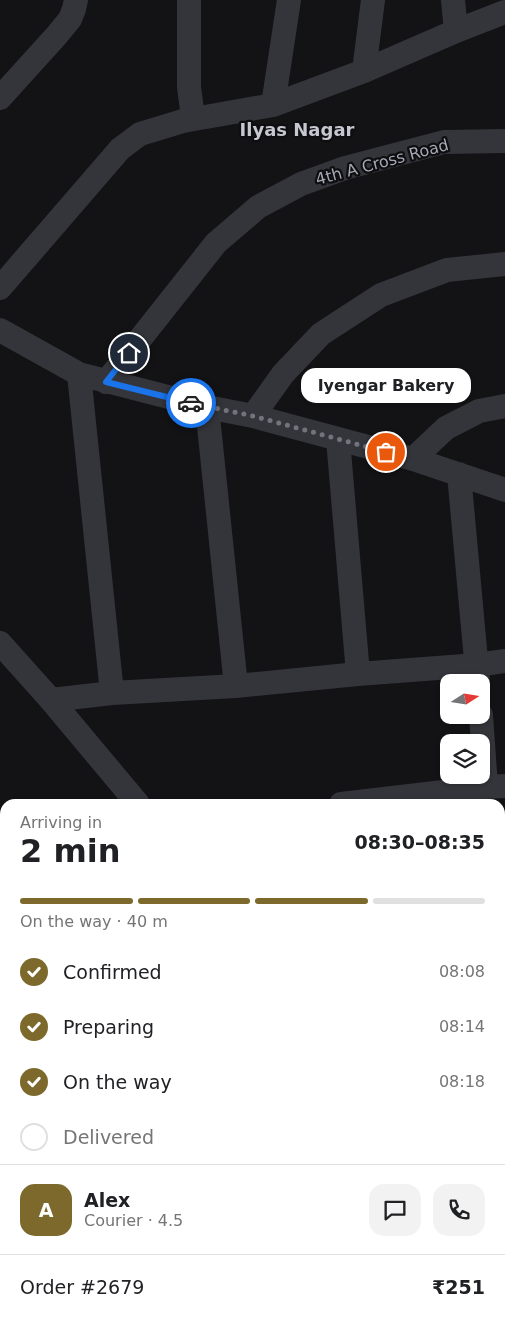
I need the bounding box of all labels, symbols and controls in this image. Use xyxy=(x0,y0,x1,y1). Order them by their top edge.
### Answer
district label: Ilyas Nagar xyxy=(240,119,355,140)
street label: 4th A Cross Road xyxy=(313,135,451,189)
pin xyxy=(108,332,150,374)
icon: home xyxy=(115,339,143,367)
callout: Iyengar Bakery xyxy=(301,367,471,402)
text: Iyengar Bakery xyxy=(318,376,454,395)
courier xyxy=(166,378,216,428)
icon: car xyxy=(177,389,205,417)
pin xyxy=(365,431,407,473)
icon: bag xyxy=(372,438,400,466)
north arrow xyxy=(440,674,490,724)
map controls xyxy=(440,674,490,784)
button: layers xyxy=(440,734,490,784)
text: Arriving in xyxy=(20,813,102,832)
text: 08:30–08:35 xyxy=(355,831,485,853)
text: 2 min xyxy=(20,832,121,870)
text: On the way · 40 m xyxy=(20,912,168,931)
icon: check xyxy=(20,958,48,986)
text: Confirmed xyxy=(63,961,162,983)
text: 08:08 xyxy=(439,962,485,981)
icon: check xyxy=(20,1013,48,1041)
text: Preparing xyxy=(63,1016,154,1038)
text: 08:14 xyxy=(439,1017,485,1036)
icon: check xyxy=(20,1068,48,1096)
text: On the way xyxy=(63,1071,172,1093)
text: 08:18 xyxy=(439,1072,485,1091)
text: Delivered xyxy=(63,1126,154,1148)
button: chat xyxy=(369,1184,421,1236)
button: phone xyxy=(433,1184,485,1236)
text: Alex xyxy=(84,1189,130,1211)
text: A xyxy=(39,1199,53,1221)
text: Courier · 4.5 xyxy=(84,1211,183,1230)
text: Order #2679 xyxy=(20,1276,144,1298)
text: ₹251 xyxy=(432,1276,485,1298)

